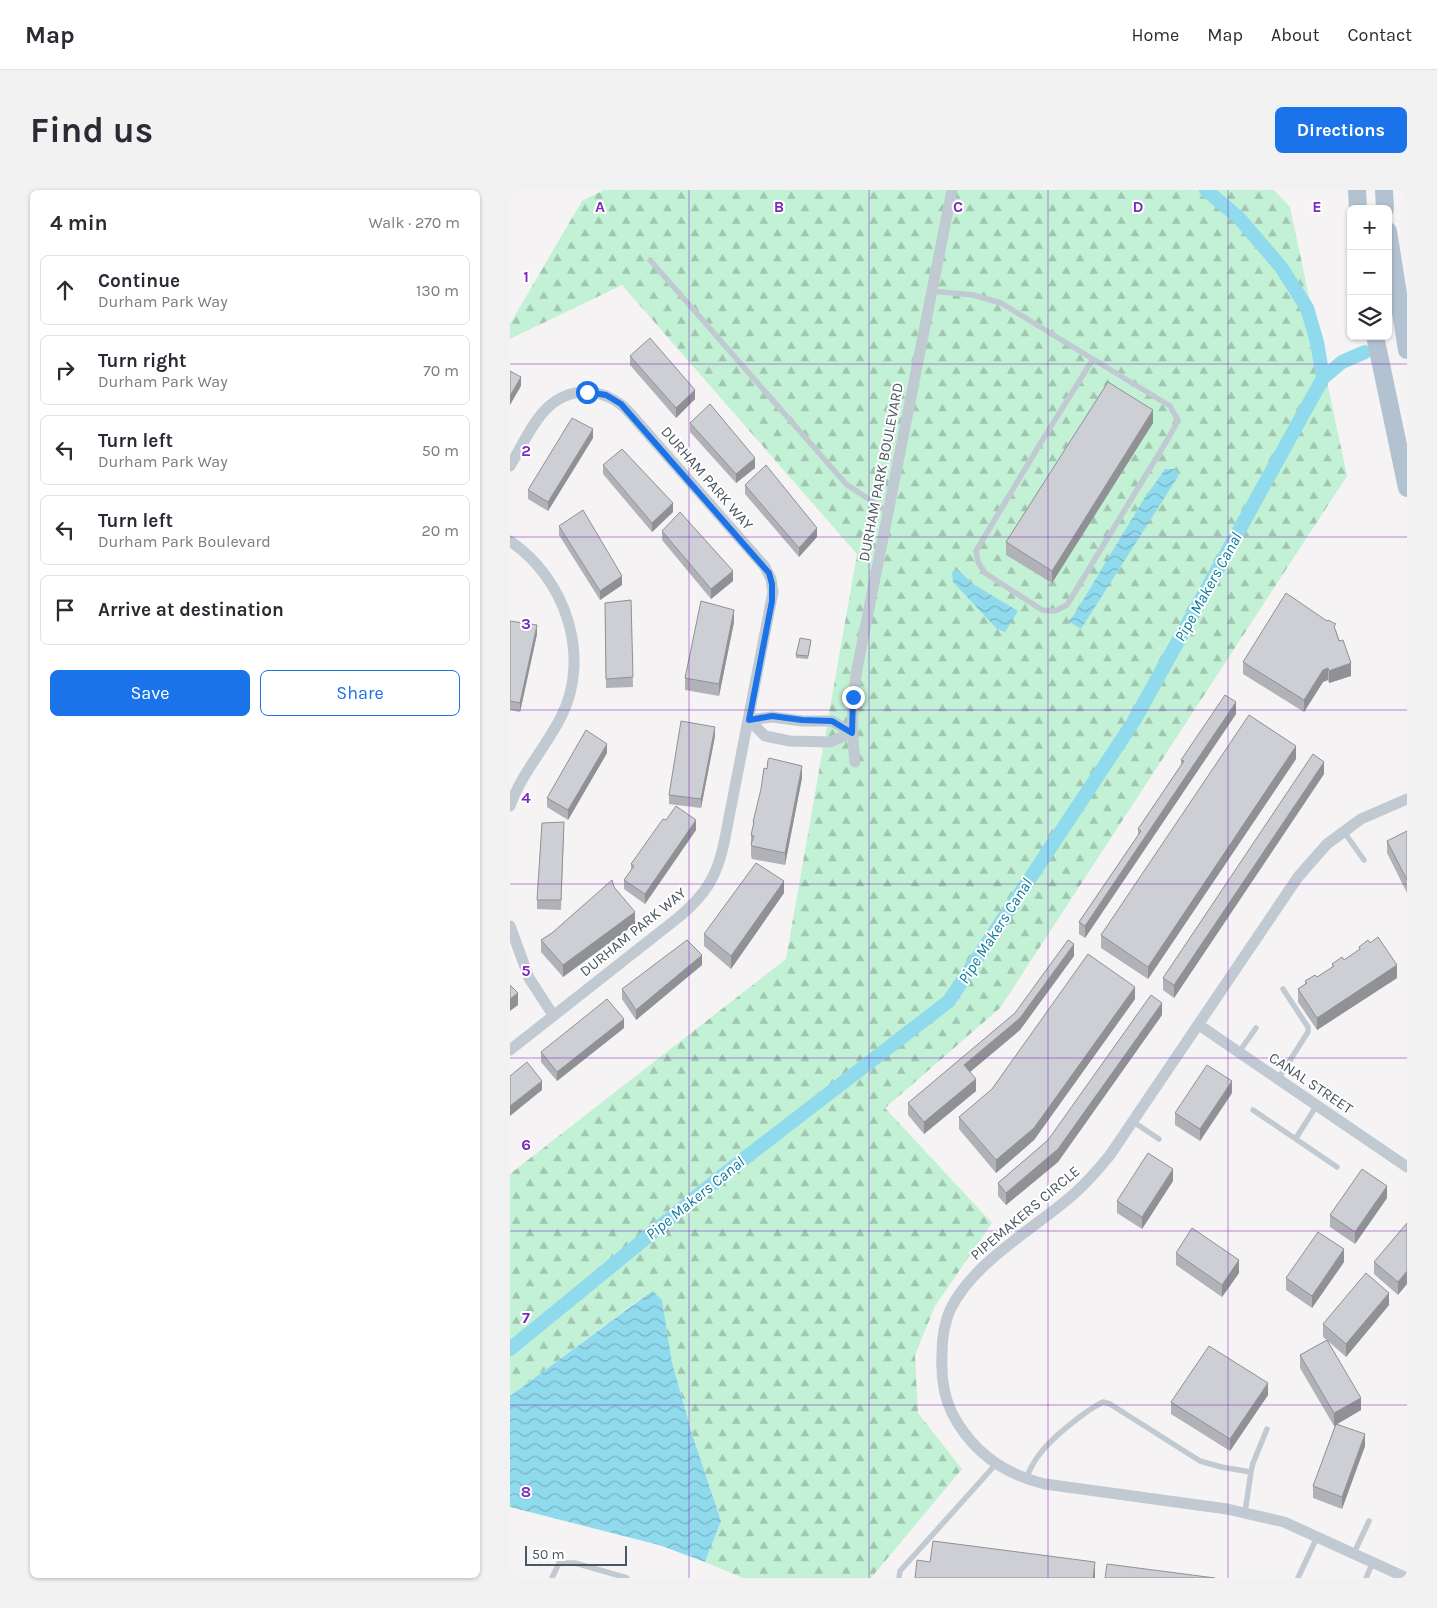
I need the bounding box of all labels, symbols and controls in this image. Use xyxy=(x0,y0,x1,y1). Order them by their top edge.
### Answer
text: Map xyxy=(25,21,75,49)
text: Home xyxy=(1131,24,1179,46)
text: Map xyxy=(1207,24,1243,46)
text: About xyxy=(1271,24,1320,46)
text: Contact xyxy=(1348,24,1412,46)
button: Directions xyxy=(1275,107,1407,153)
text: Find us xyxy=(30,110,153,151)
text: A xyxy=(595,197,605,216)
text: B xyxy=(774,197,784,216)
text: C xyxy=(953,197,963,216)
text: D xyxy=(1133,197,1144,216)
text: E xyxy=(1312,197,1322,216)
map controls xyxy=(1347,205,1392,340)
button: + xyxy=(1347,205,1392,250)
text: 4 min xyxy=(50,211,108,235)
text: Walk · 270 m xyxy=(368,213,460,232)
button: − xyxy=(1347,250,1392,295)
text: 1 xyxy=(523,267,529,286)
text: Continue xyxy=(98,270,180,292)
icon: ahead xyxy=(51,276,79,304)
text: 130 m xyxy=(416,281,459,300)
text: Durham Park Way xyxy=(98,292,228,311)
button: layers xyxy=(1347,295,1392,340)
text: Turn right xyxy=(98,350,187,372)
icon: right xyxy=(51,356,79,384)
text: 70 m xyxy=(423,361,459,380)
text: Durham Park Way xyxy=(98,372,228,391)
route start xyxy=(576,381,599,404)
street label: DURHAM PARK BOULEVARD xyxy=(855,381,907,563)
street label: DURHAM PARK WAY xyxy=(657,423,757,534)
text: Turn left xyxy=(98,430,173,452)
icon: left xyxy=(51,436,79,464)
text: 50 m xyxy=(422,441,459,460)
text: 2 xyxy=(521,441,531,460)
text: Durham Park Way xyxy=(98,452,228,471)
text: Turn left xyxy=(98,510,173,532)
icon: left xyxy=(51,516,79,544)
text: 20 m xyxy=(421,521,459,540)
water label: Pipe Makers Canal xyxy=(1170,529,1246,645)
text: Durham Park Boulevard xyxy=(98,532,271,551)
icon: arrive xyxy=(51,596,79,624)
text: Arrive at destination xyxy=(98,599,284,621)
text: 3 xyxy=(521,614,531,633)
button: Save xyxy=(50,670,250,716)
button: Share xyxy=(260,670,460,716)
route end xyxy=(842,686,865,709)
text: 4 xyxy=(521,788,531,807)
water label: Pipe Makers Canal xyxy=(954,875,1036,987)
street label: DURHAM PARK WAY xyxy=(576,883,690,980)
text: 5 xyxy=(521,961,531,980)
street label: CANAL STREET xyxy=(1266,1048,1357,1118)
text: 6 xyxy=(521,1135,531,1154)
water label: Pipe Makers Canal xyxy=(642,1152,748,1244)
street label: PIPEMAKERS CIRCLE xyxy=(967,1162,1083,1264)
text: 7 xyxy=(522,1308,530,1327)
text: 8 xyxy=(521,1482,531,1501)
scale bar xyxy=(525,1543,628,1566)
text: 50 m xyxy=(532,1546,565,1563)

